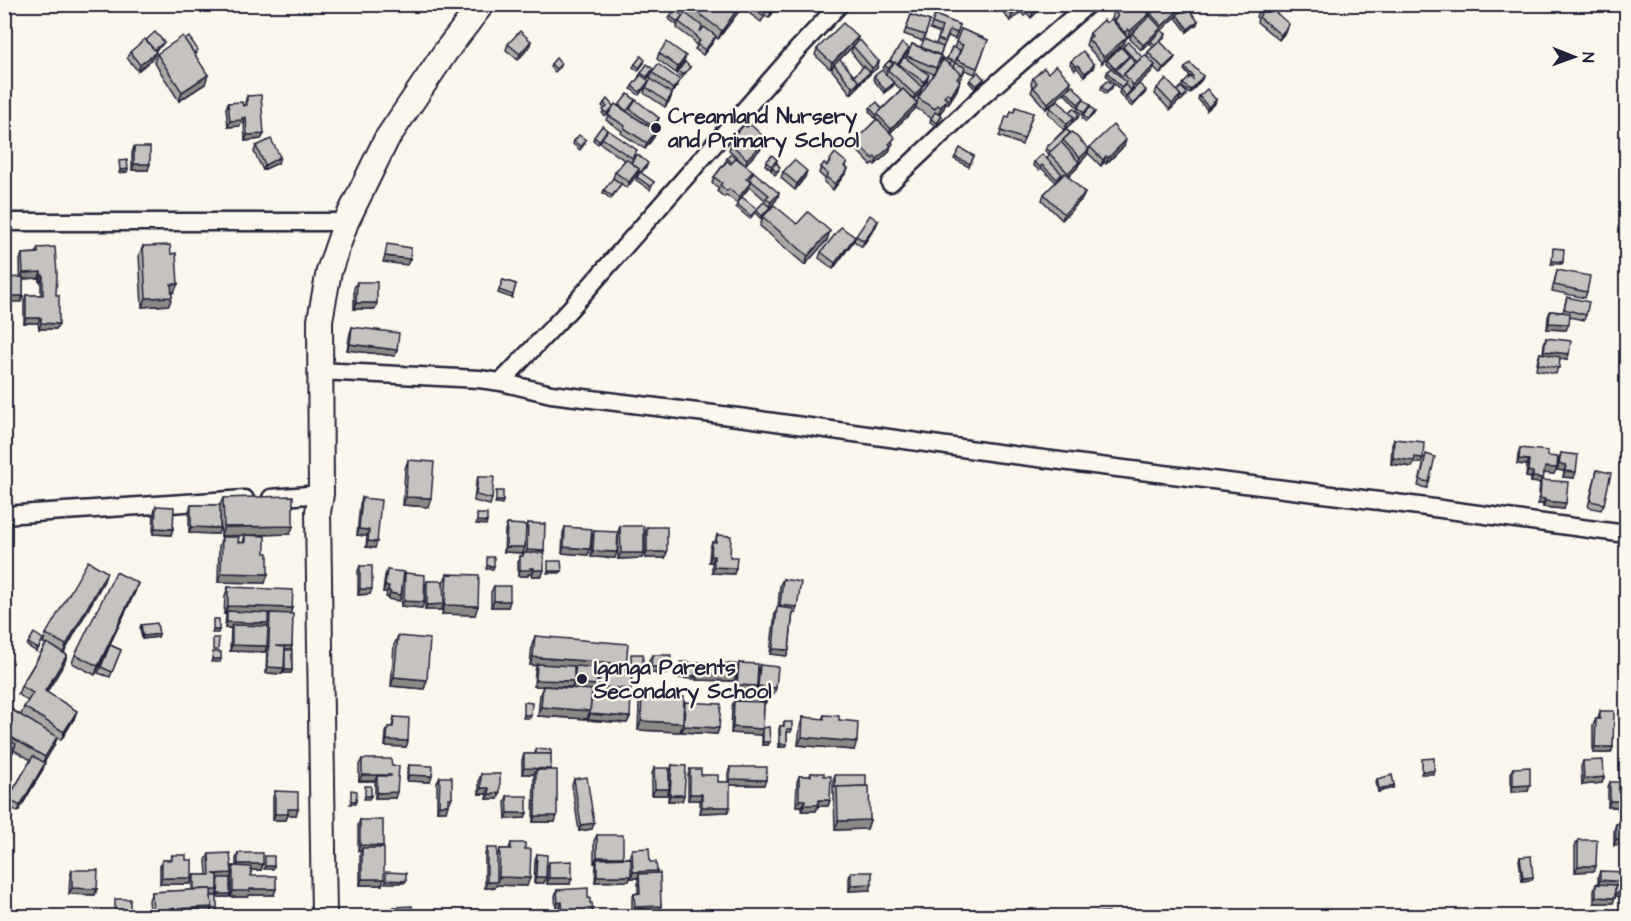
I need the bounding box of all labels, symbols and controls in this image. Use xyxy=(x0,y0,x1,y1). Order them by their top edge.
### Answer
north arrow xyxy=(1544,27,1604,87)
text: N xyxy=(1577,52,1599,62)
place label: Creamland Nursery and Primary School xyxy=(667,102,860,158)
marker: Creamland Nursery and Primary School xyxy=(649,121,663,135)
place label: Iganga Parents Secondary School xyxy=(593,653,772,709)
marker: Iganga Parents Secondary School xyxy=(575,672,589,686)

